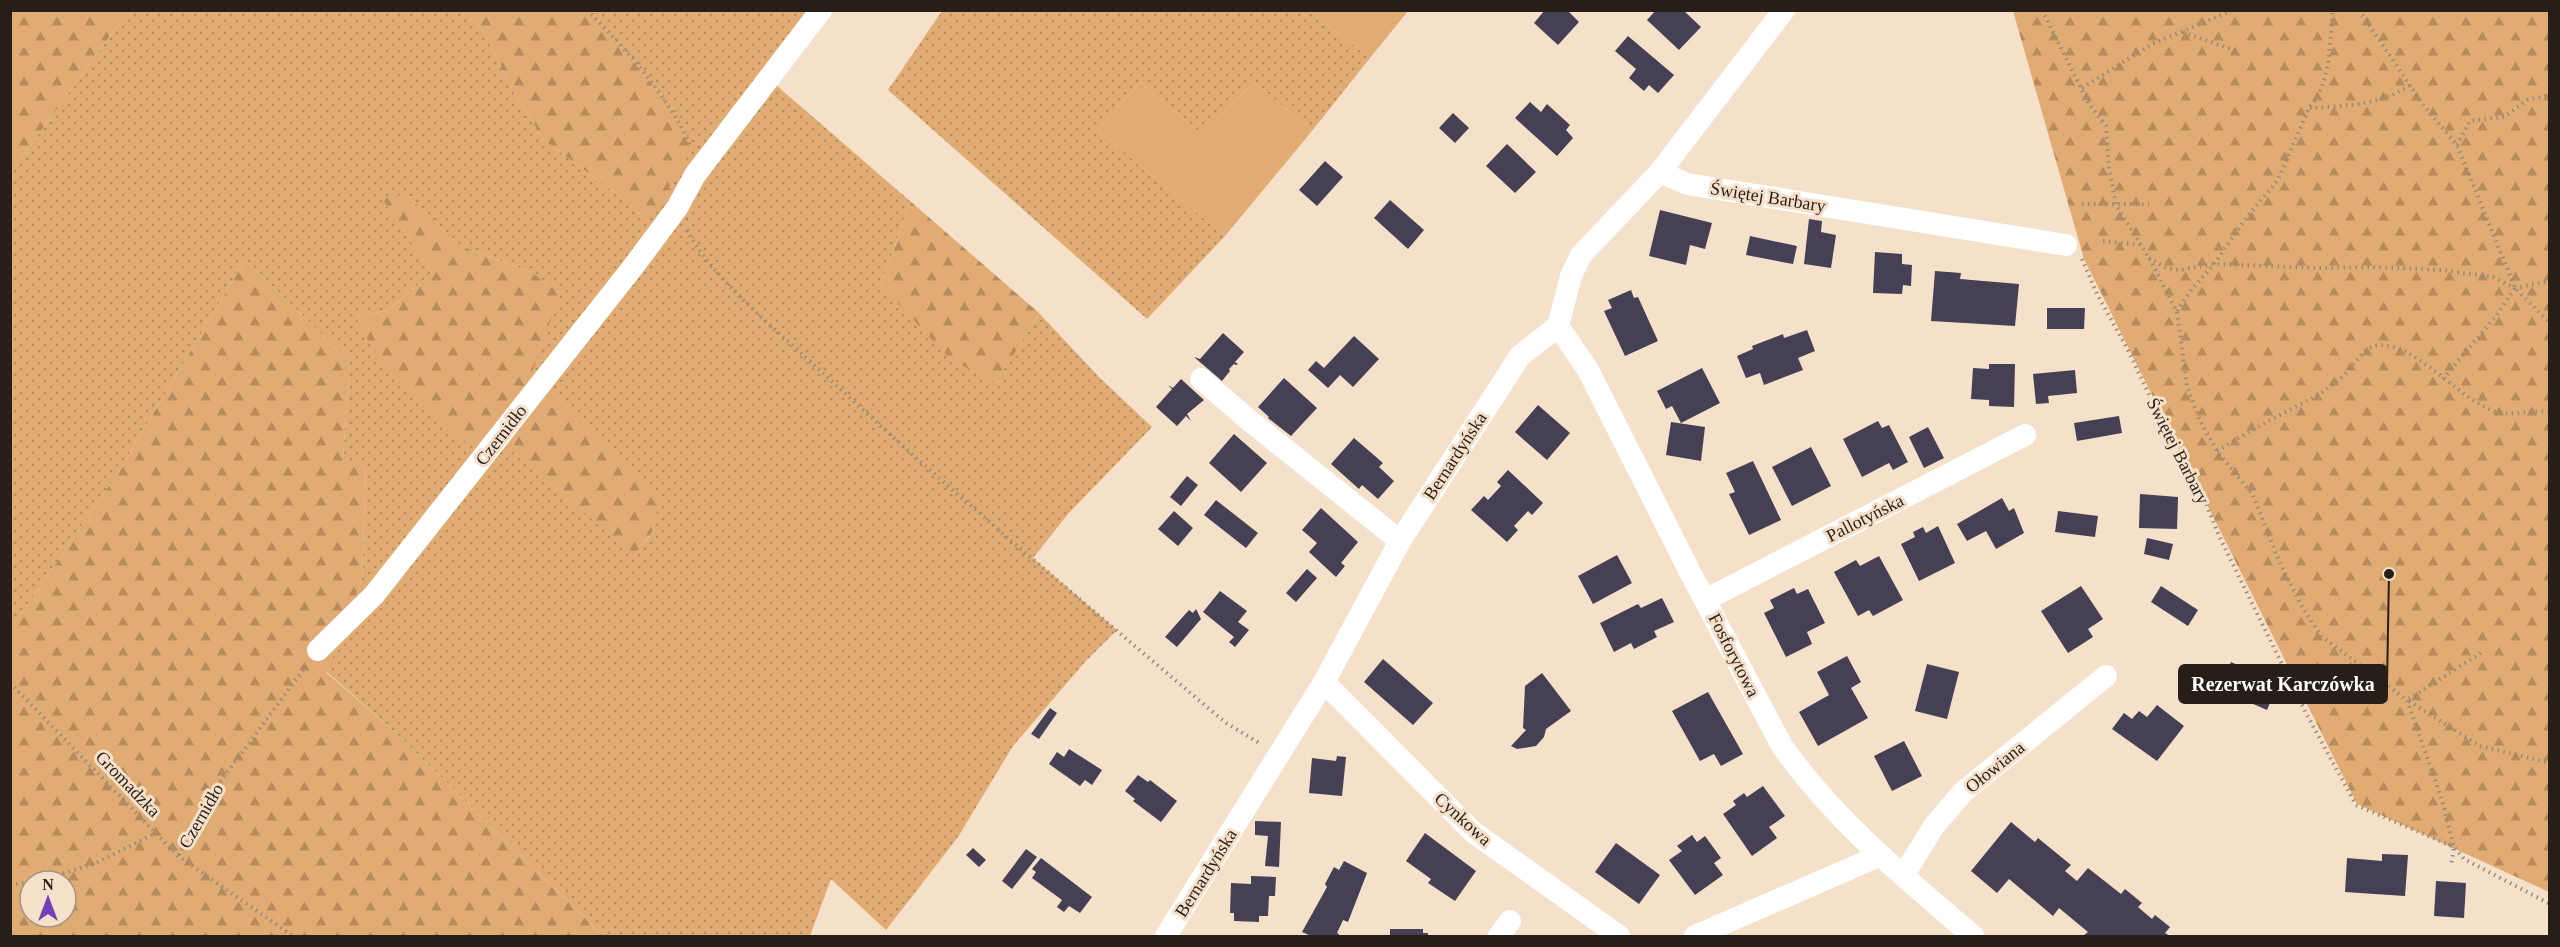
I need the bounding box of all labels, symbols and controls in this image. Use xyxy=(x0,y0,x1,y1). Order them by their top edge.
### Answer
street label: Świętej Barbary xyxy=(1709,177,1827,216)
street label: Świętej Barbary xyxy=(2143,394,2214,507)
street label: Czernidło xyxy=(471,401,531,469)
street label: Bernardyńska xyxy=(1419,409,1491,503)
street label: Pallotyńska xyxy=(1823,490,1907,546)
street label: Fosforytowa xyxy=(1704,610,1764,700)
callout: Rezerwat Karczówka xyxy=(2179,665,2387,703)
text: Rezerwat Karczówka xyxy=(2191,673,2375,695)
street label: Ołowiana xyxy=(1962,737,2028,797)
street label: Gromadzka xyxy=(92,747,164,821)
street label: Czernidło xyxy=(175,780,227,852)
street label: Cynkowa xyxy=(1431,788,1495,850)
street label: Bernardyńska xyxy=(1171,825,1241,921)
north arrow xyxy=(18,869,78,929)
text: N xyxy=(42,876,54,893)

